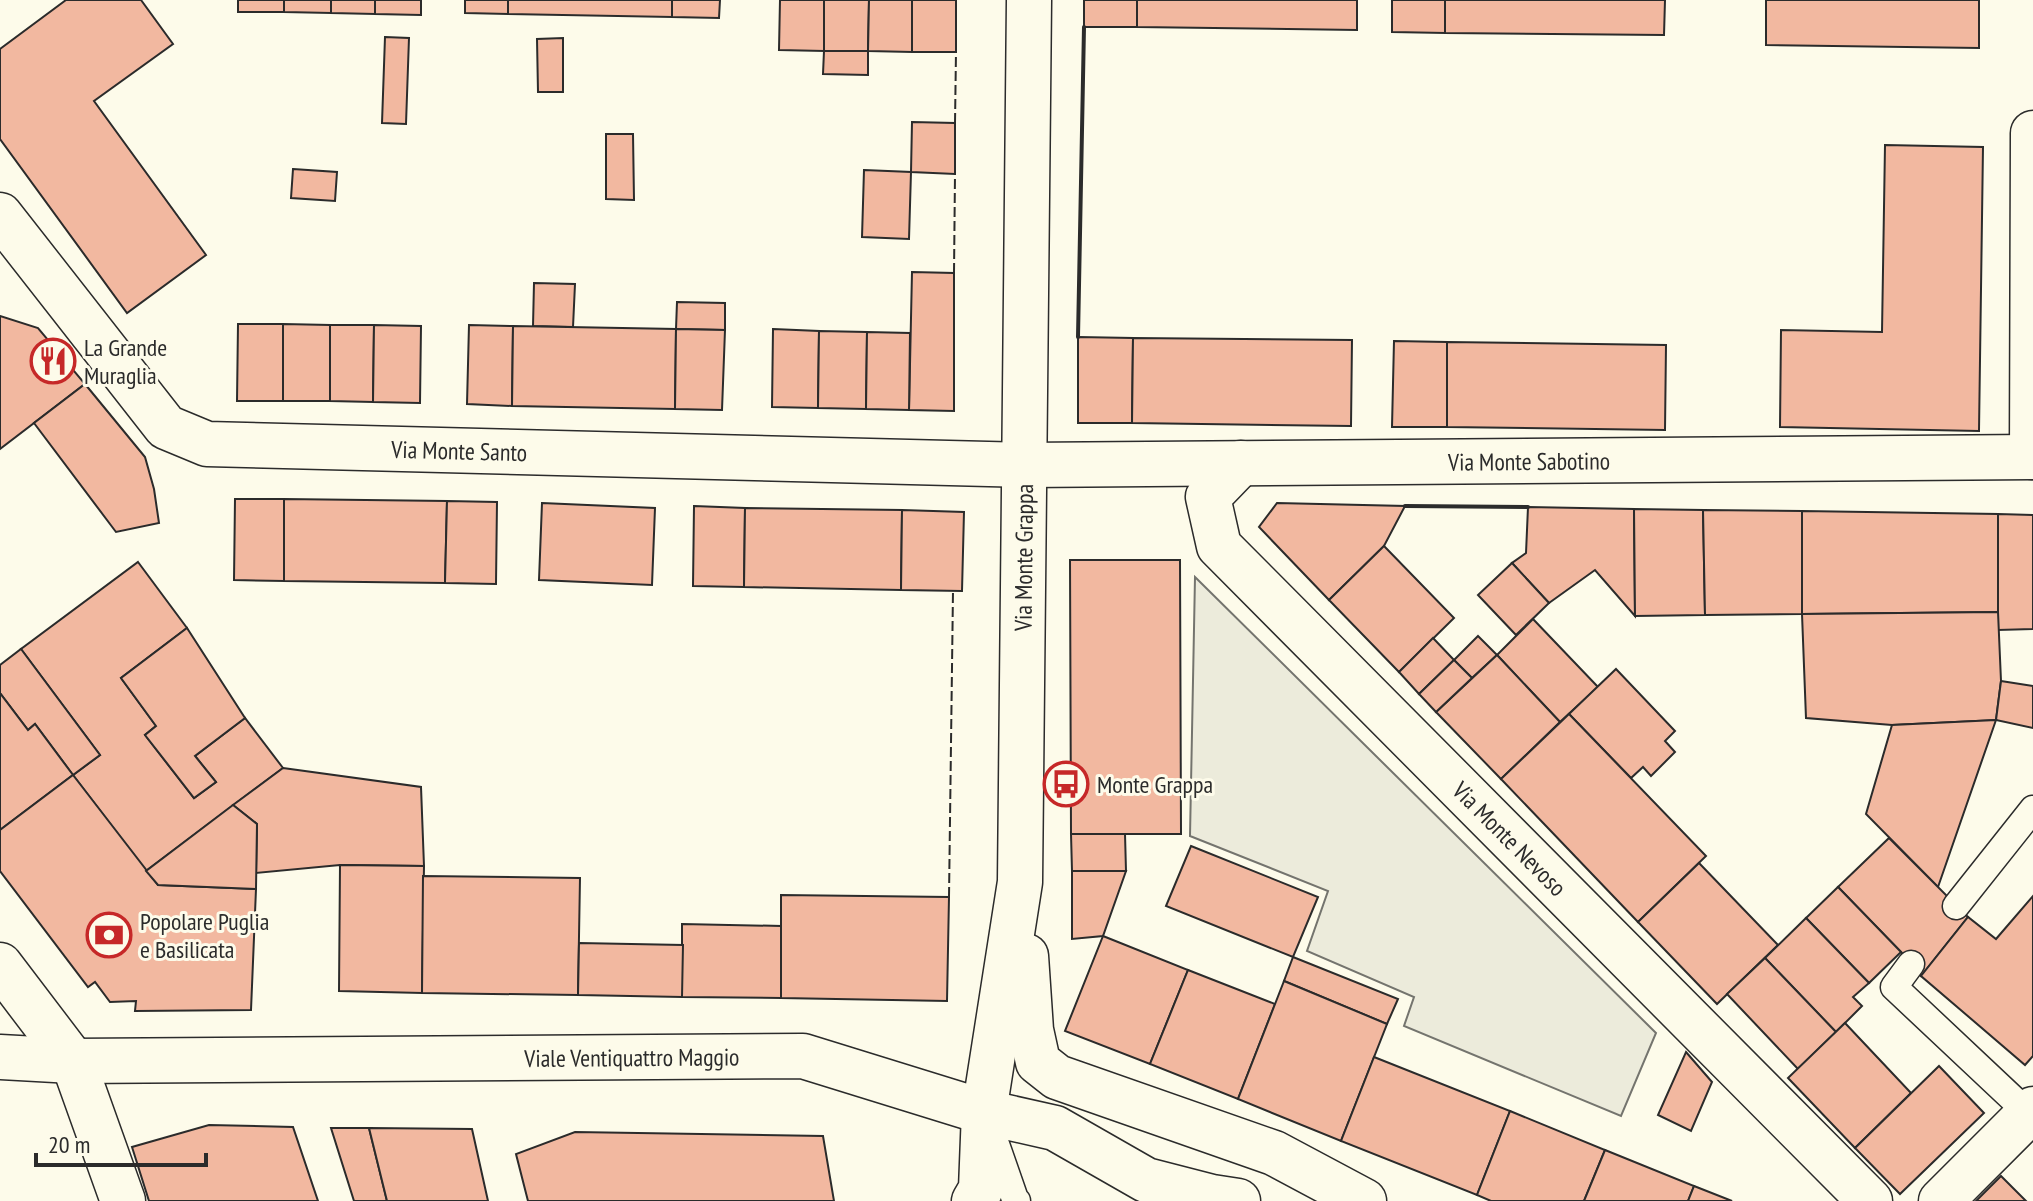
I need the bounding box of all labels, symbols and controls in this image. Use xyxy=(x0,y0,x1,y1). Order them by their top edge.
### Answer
place label: La Grande Muraglia xyxy=(84,332,167,391)
restaurant icon: La Grande Muraglia xyxy=(29,337,77,385)
street label: Via Monte Santo xyxy=(390,433,528,468)
street label: Via Monte Sabotino xyxy=(1447,445,1610,477)
street label: Via Monte Grappa xyxy=(1007,484,1040,632)
bus stop icon: Monte Grappa xyxy=(1042,760,1090,808)
place label: Monte Grappa xyxy=(1097,769,1213,800)
street label: Via Monte Nevoso xyxy=(1445,774,1573,902)
place label: Popolare Puglia e Basilicata xyxy=(140,906,269,965)
bank icon: Popolare Puglia e Basilicata xyxy=(85,911,133,959)
street label: Viale Ventiquattro Maggio xyxy=(523,1041,740,1073)
scale bar xyxy=(36,1117,206,1167)
text: 20 m xyxy=(48,1129,90,1160)

